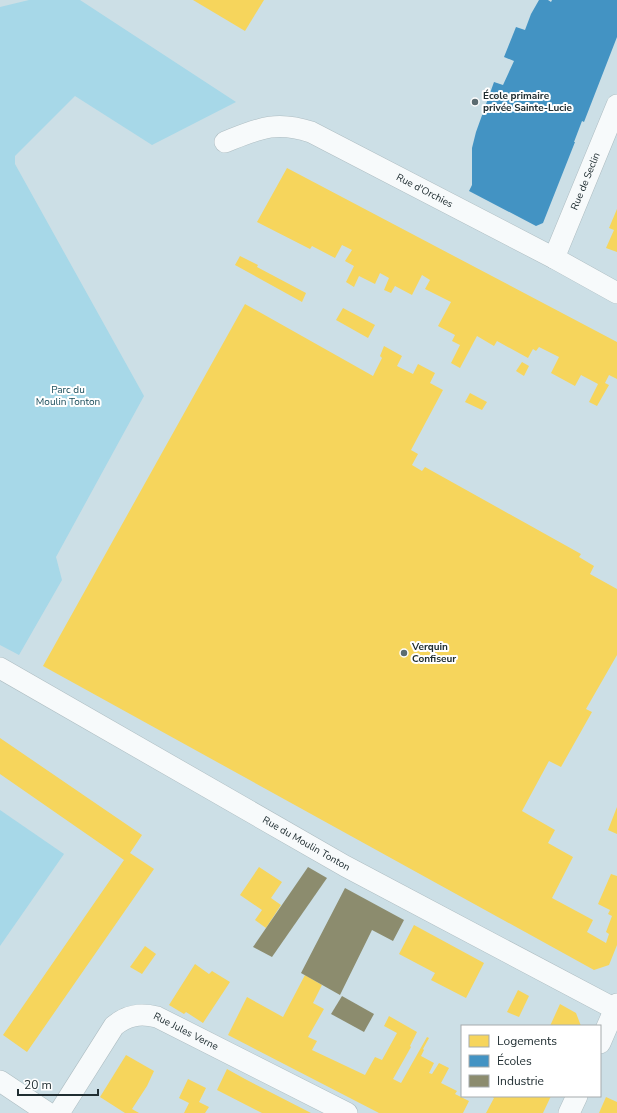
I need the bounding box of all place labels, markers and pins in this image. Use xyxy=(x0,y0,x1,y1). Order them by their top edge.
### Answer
place label: École primaire privée Sainte-Lucie xyxy=(483,89,573,115)
marker: École primaire privée Sainte-Lucie xyxy=(470,97,480,107)
place label: Verquin Confiseur xyxy=(411,640,456,666)
marker: Verquin Confiseur xyxy=(399,648,409,658)

